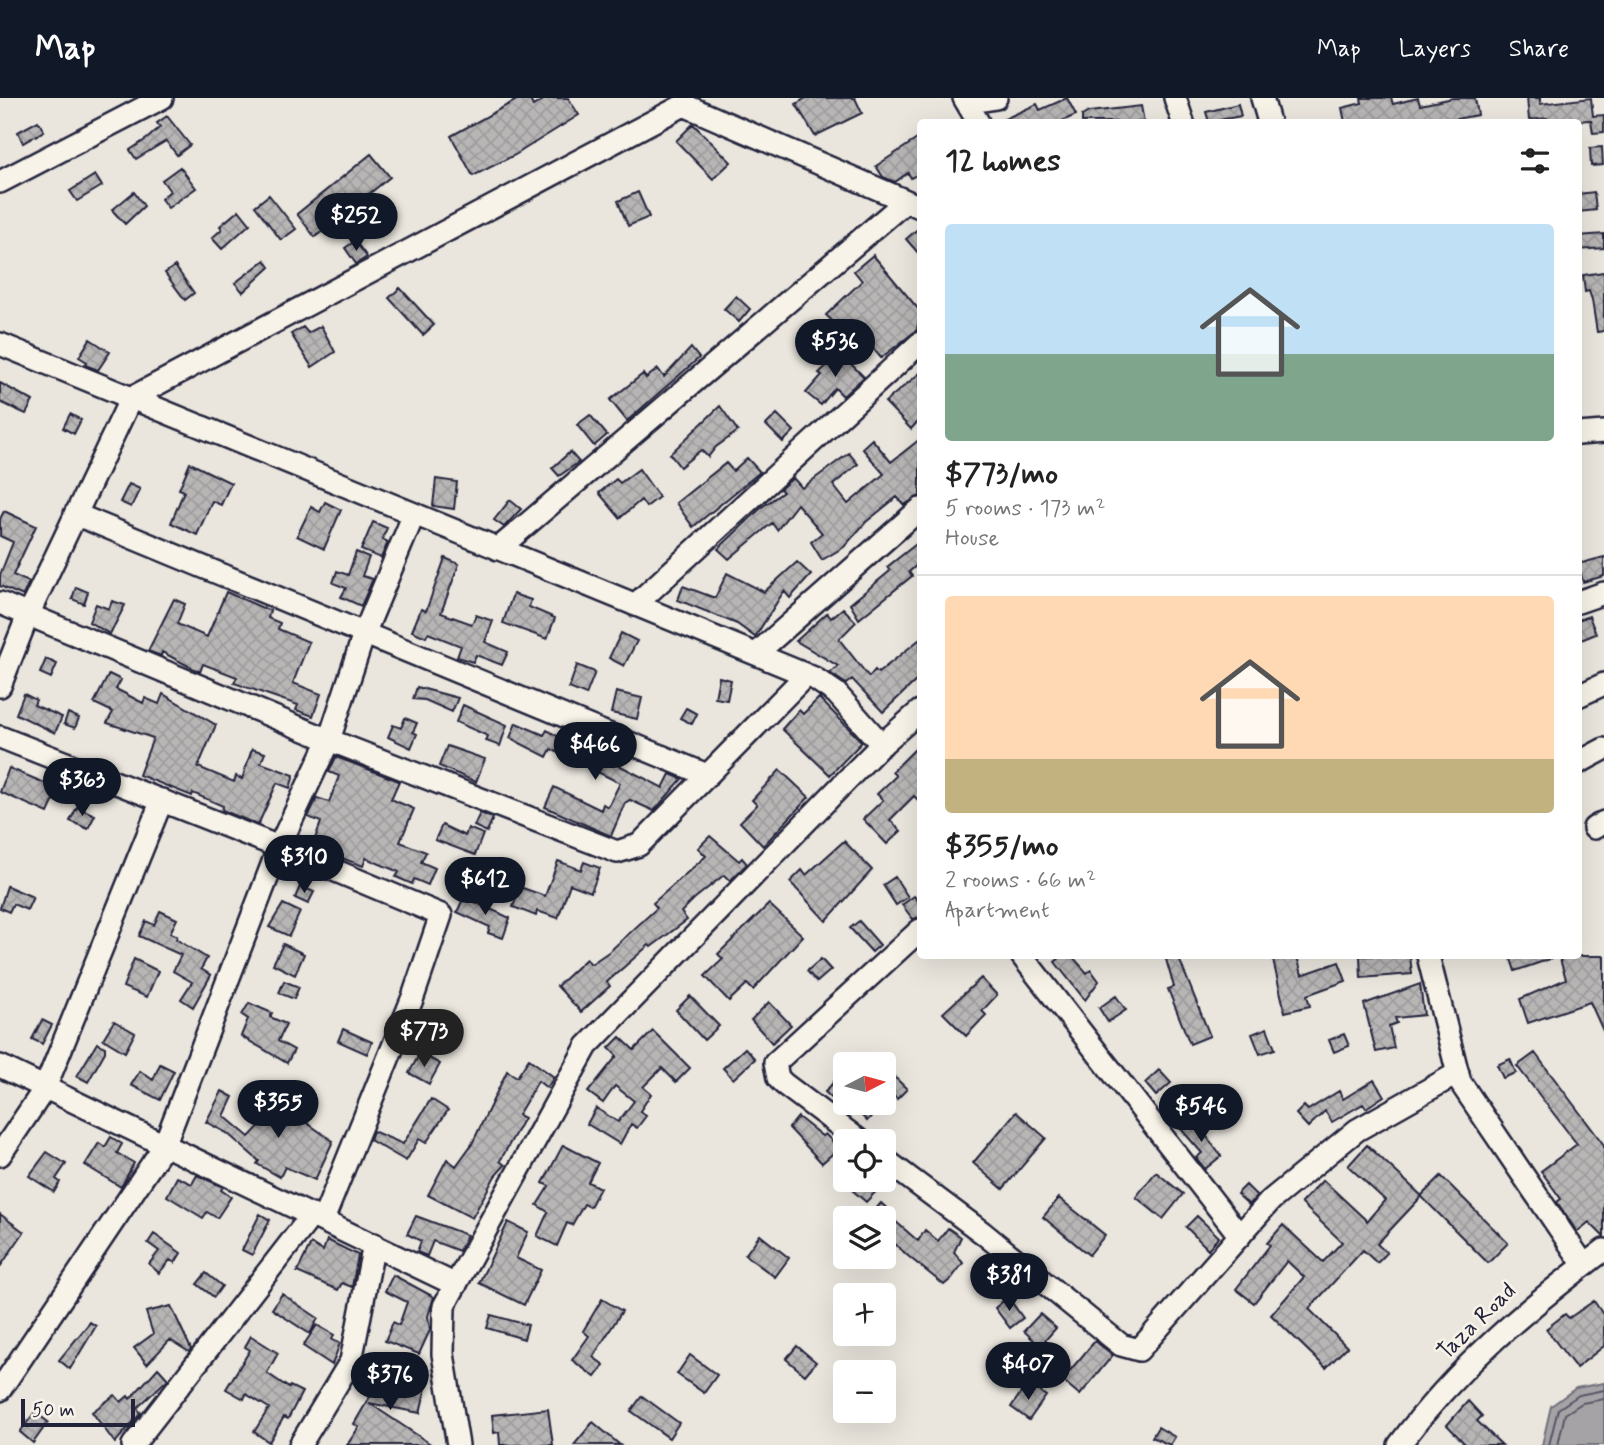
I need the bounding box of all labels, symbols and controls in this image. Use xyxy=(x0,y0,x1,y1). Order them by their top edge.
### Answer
text: Map xyxy=(35,27,95,71)
text: Map xyxy=(1317,34,1361,65)
text: Layers xyxy=(1399,34,1471,65)
text: Share xyxy=(1509,34,1569,65)
text: 12 homes xyxy=(945,142,1061,181)
icon: filters xyxy=(1516,142,1554,180)
pin: $252 xyxy=(315,194,397,253)
text: $252 xyxy=(331,201,381,231)
icon: home xyxy=(1187,269,1313,395)
pin: $536 xyxy=(794,320,876,379)
text: $536 xyxy=(811,327,859,357)
text: $773/mo xyxy=(945,455,1058,494)
text: 5 rooms · 173 m² xyxy=(945,494,1105,524)
text: House xyxy=(945,524,999,554)
icon: home xyxy=(1187,641,1313,767)
pin: $466 xyxy=(554,722,636,782)
text: $466 xyxy=(570,730,620,760)
pin: $363 xyxy=(41,758,123,818)
text: $363 xyxy=(59,766,105,796)
text: $355/mo xyxy=(945,827,1059,866)
pin: $310 xyxy=(263,836,345,895)
text: $310 xyxy=(280,843,328,873)
pin: $612 xyxy=(444,858,526,917)
text: $612 xyxy=(461,865,509,895)
text: 2 rooms · 66 m² xyxy=(945,866,1096,896)
text: Apartment xyxy=(945,896,1050,926)
pin: $773 xyxy=(383,1010,465,1069)
text: $773 xyxy=(400,1017,448,1047)
north arrow xyxy=(833,1052,896,1115)
map controls xyxy=(833,1052,896,1423)
pin: $355 xyxy=(237,1080,319,1140)
pin: $546 xyxy=(1160,1084,1242,1144)
text: $355 xyxy=(254,1088,303,1118)
text: $546 xyxy=(1175,1092,1227,1122)
button: locate xyxy=(833,1129,896,1192)
button: layers xyxy=(833,1206,896,1269)
pin: $381 xyxy=(968,1254,1050,1313)
text: $381 xyxy=(986,1261,1032,1291)
street label: Taza Road xyxy=(1431,1277,1523,1367)
button: + xyxy=(833,1283,896,1346)
pin: $407 xyxy=(987,1342,1069,1402)
text: $407 xyxy=(1002,1350,1054,1380)
pin: $376 xyxy=(349,1352,431,1412)
text: $376 xyxy=(367,1360,413,1390)
button: − xyxy=(833,1360,896,1423)
scale bar xyxy=(21,1396,135,1428)
text: 50 m xyxy=(32,1398,75,1423)

